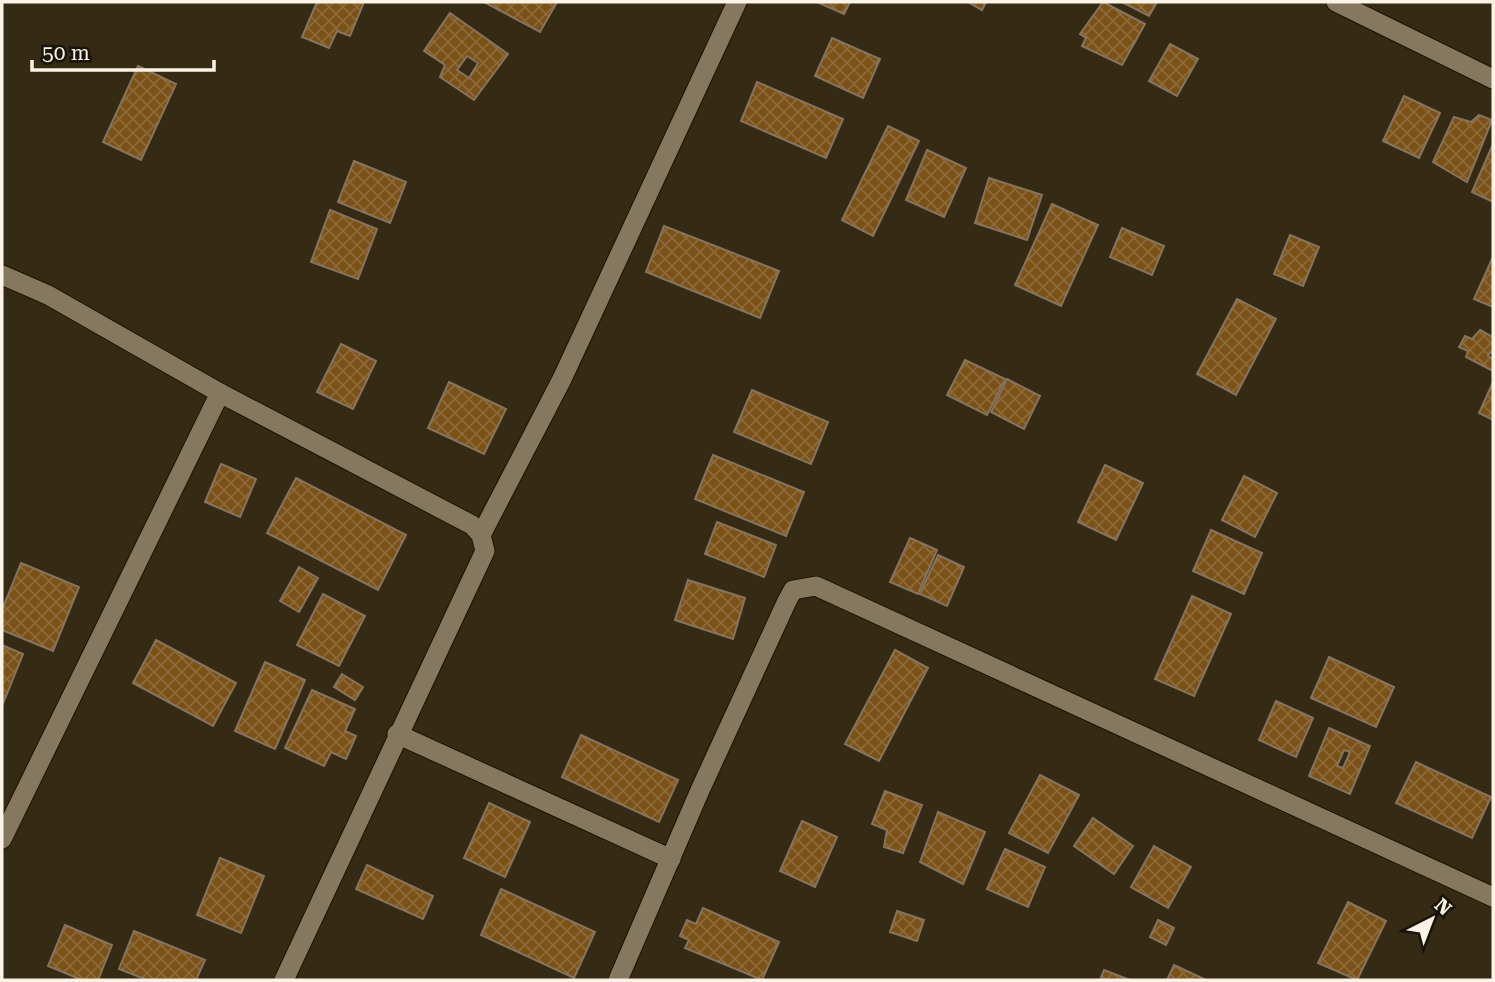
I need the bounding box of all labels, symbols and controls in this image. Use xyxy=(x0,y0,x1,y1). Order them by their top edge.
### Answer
scale bar xyxy=(32,28,214,72)
text: 50 m xyxy=(42,41,90,65)
north arrow xyxy=(1397,884,1467,954)
text: N xyxy=(1430,893,1456,920)

